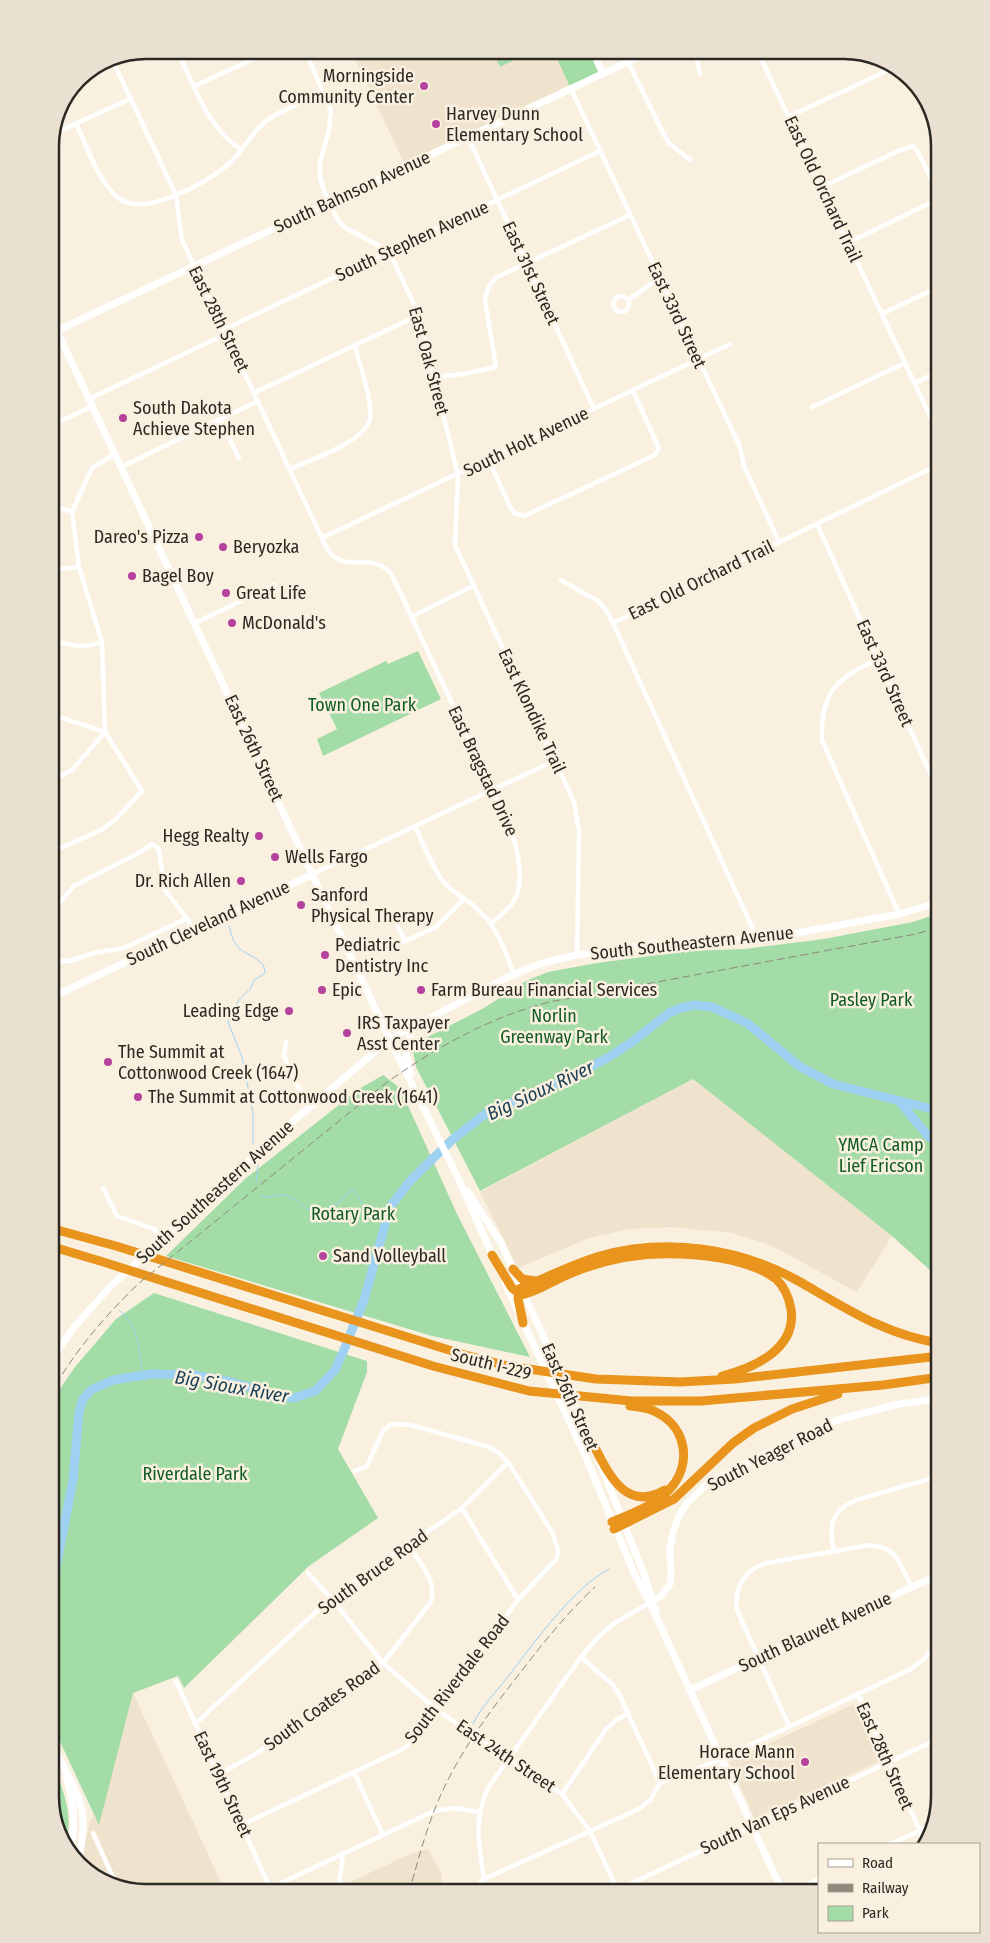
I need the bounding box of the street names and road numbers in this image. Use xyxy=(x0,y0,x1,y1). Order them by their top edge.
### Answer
street label: East Old Orchard Trail xyxy=(779,112,867,266)
street label: South Bahnson Avenue xyxy=(270,146,434,238)
street label: South Stephen Avenue xyxy=(332,196,492,286)
street label: East 31st Street xyxy=(497,218,565,328)
street label: East 33rd Street xyxy=(643,258,711,372)
street label: East 28th Street xyxy=(184,262,254,376)
street label: East Oak Street xyxy=(404,304,454,418)
street label: South Holt Avenue xyxy=(460,402,592,482)
street label: East Old Orchard Trail xyxy=(625,535,777,625)
street label: East 33rd Street xyxy=(852,616,918,730)
street label: East Klondike Trail xyxy=(493,645,571,777)
street label: East 26th Street xyxy=(220,691,288,805)
street label: East Bragstad Drive xyxy=(443,702,523,840)
street label: South Cleveland Avenue xyxy=(123,875,293,971)
street label: South Southeastern Avenue xyxy=(589,921,795,965)
street label: South Southeastern Avenue xyxy=(132,1115,298,1269)
street label: East 26th Street xyxy=(536,1340,604,1454)
street label: South I-229 xyxy=(448,1343,534,1385)
street label: South Yeager Road xyxy=(704,1414,836,1496)
street label: South Bruce Road xyxy=(314,1525,432,1619)
street label: South Blauvelt Avenue xyxy=(735,1587,895,1677)
street label: South Riverdale Road xyxy=(400,1610,514,1748)
street label: South Coates Road xyxy=(260,1657,384,1755)
street label: East 28th Street xyxy=(851,1699,919,1813)
street label: East 24th Street xyxy=(452,1715,560,1797)
street label: East 19th Street xyxy=(189,1728,257,1841)
street label: South Van Eps Avenue xyxy=(697,1771,853,1859)

